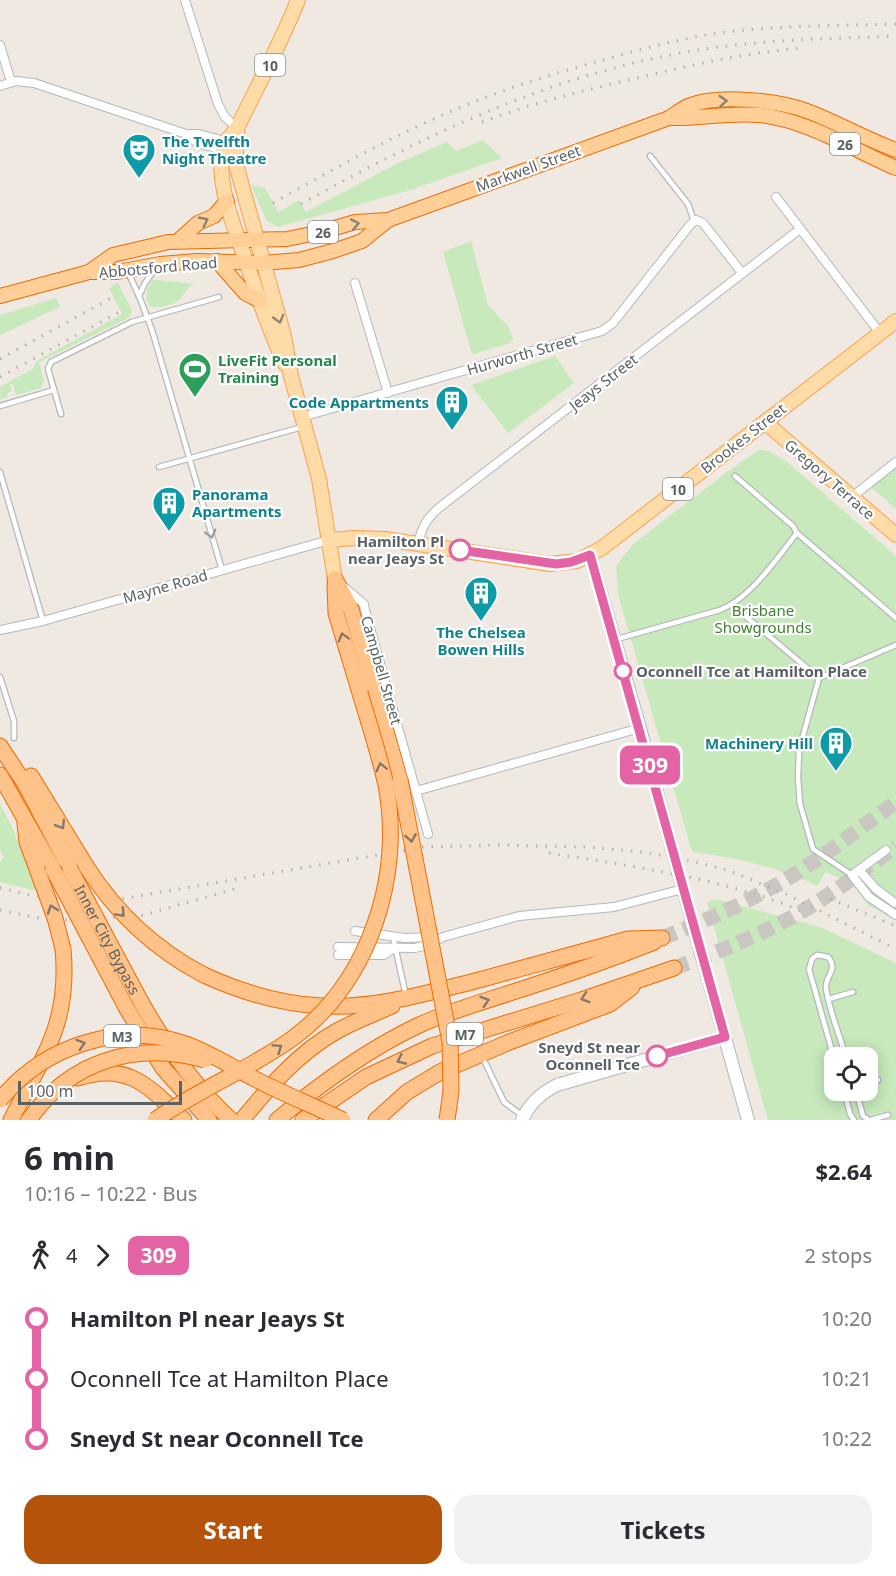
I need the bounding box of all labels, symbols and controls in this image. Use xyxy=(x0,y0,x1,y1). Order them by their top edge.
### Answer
road number: 10 xyxy=(255,54,285,76)
one-way arrow xyxy=(719,94,728,107)
place label: The Twelfth Night Theatre xyxy=(162,131,267,168)
theatre icon: The Twelfth Night Theatre xyxy=(121,132,157,179)
road number: 26 xyxy=(830,133,860,155)
street label: Markwell Street xyxy=(473,140,584,196)
one-way arrow xyxy=(197,217,208,229)
one-way arrow xyxy=(350,218,360,230)
road number: 26 xyxy=(308,221,338,243)
street label: Abbotsford Road xyxy=(98,252,218,282)
one-way arrow xyxy=(272,314,285,324)
street label: Hurworth Street xyxy=(464,329,580,379)
street label: Jeays Street xyxy=(563,349,642,416)
place label: LiveFit Personal Training xyxy=(218,350,337,387)
sports icon: LiveFit Personal Training xyxy=(177,351,213,398)
building icon: Code Appartments xyxy=(434,384,470,431)
place label: Code Appartments xyxy=(289,392,429,412)
street label: Brookes Street xyxy=(696,398,790,478)
street label: Gregory Terrace xyxy=(781,434,879,524)
road number: 10 xyxy=(663,478,693,500)
place label: Panorama Apartments xyxy=(192,484,281,521)
building icon: Panorama Apartments xyxy=(151,485,187,532)
one-way arrow xyxy=(204,528,216,539)
place label: Hamilton Pl near Jeays St xyxy=(348,531,444,568)
marker: Hamilton Pl near Jeays St xyxy=(449,539,471,561)
street label: Mayne Road xyxy=(120,564,210,608)
building icon: The Chelsea Bowen Hills xyxy=(463,575,499,622)
park label: Brisbane Showgrounds xyxy=(714,600,812,637)
street label: Campbell Street xyxy=(357,613,407,727)
place label: The Chelsea Bowen Hills xyxy=(436,622,526,659)
one-way arrow xyxy=(338,632,350,643)
place label: Oconnell Tce at Hamilton Place xyxy=(636,661,867,681)
marker: Oconnell Tce at Hamilton Place xyxy=(614,662,632,680)
building icon: Machinery Hill xyxy=(818,725,854,772)
place label: Machinery Hill xyxy=(705,733,813,753)
line badge: 309 xyxy=(616,746,684,784)
text: 309 xyxy=(632,751,668,779)
one-way arrow xyxy=(375,762,388,772)
one-way arrow xyxy=(54,819,65,830)
one-way arrow xyxy=(405,833,417,842)
street label: Inner City Bypass xyxy=(70,881,145,998)
one-way arrow xyxy=(46,904,59,915)
one-way arrow xyxy=(114,906,125,916)
one-way arrow xyxy=(580,991,591,1003)
one-way arrow xyxy=(479,996,490,1008)
road number: M7 xyxy=(447,1023,483,1045)
road number: M3 xyxy=(104,1025,140,1047)
place label: Sneyd St near Oconnell Tce xyxy=(538,1037,640,1074)
one-way arrow xyxy=(75,1039,86,1051)
one-way arrow xyxy=(271,1044,282,1055)
marker: Sneyd St near Oconnell Tce xyxy=(646,1045,668,1067)
map controls xyxy=(824,1047,878,1101)
button: locate xyxy=(824,1047,878,1101)
one-way arrow xyxy=(396,1052,407,1064)
scale bar xyxy=(18,1078,182,1106)
text: 100 m xyxy=(27,1080,74,1102)
text: 6 min xyxy=(24,1135,115,1180)
text: $2.64 xyxy=(815,1156,872,1186)
text: 10:16 – 10:22 · Bus xyxy=(24,1180,197,1207)
icon: walk xyxy=(24,1239,57,1272)
icon: forward xyxy=(86,1239,119,1272)
text: 309 xyxy=(140,1241,177,1269)
text: 4 xyxy=(66,1242,77,1269)
text: 2 stops xyxy=(805,1242,872,1269)
text: Hamilton Pl near Jeays St xyxy=(70,1303,345,1333)
text: 10:20 xyxy=(821,1305,872,1332)
text: Oconnell Tce at Hamilton Place xyxy=(70,1363,389,1393)
text: 10:21 xyxy=(821,1365,872,1392)
text: Sneyd St near Oconnell Tce xyxy=(70,1423,364,1453)
text: 10:22 xyxy=(821,1425,872,1452)
button: Start xyxy=(24,1495,442,1564)
button: Tickets xyxy=(454,1495,872,1564)

